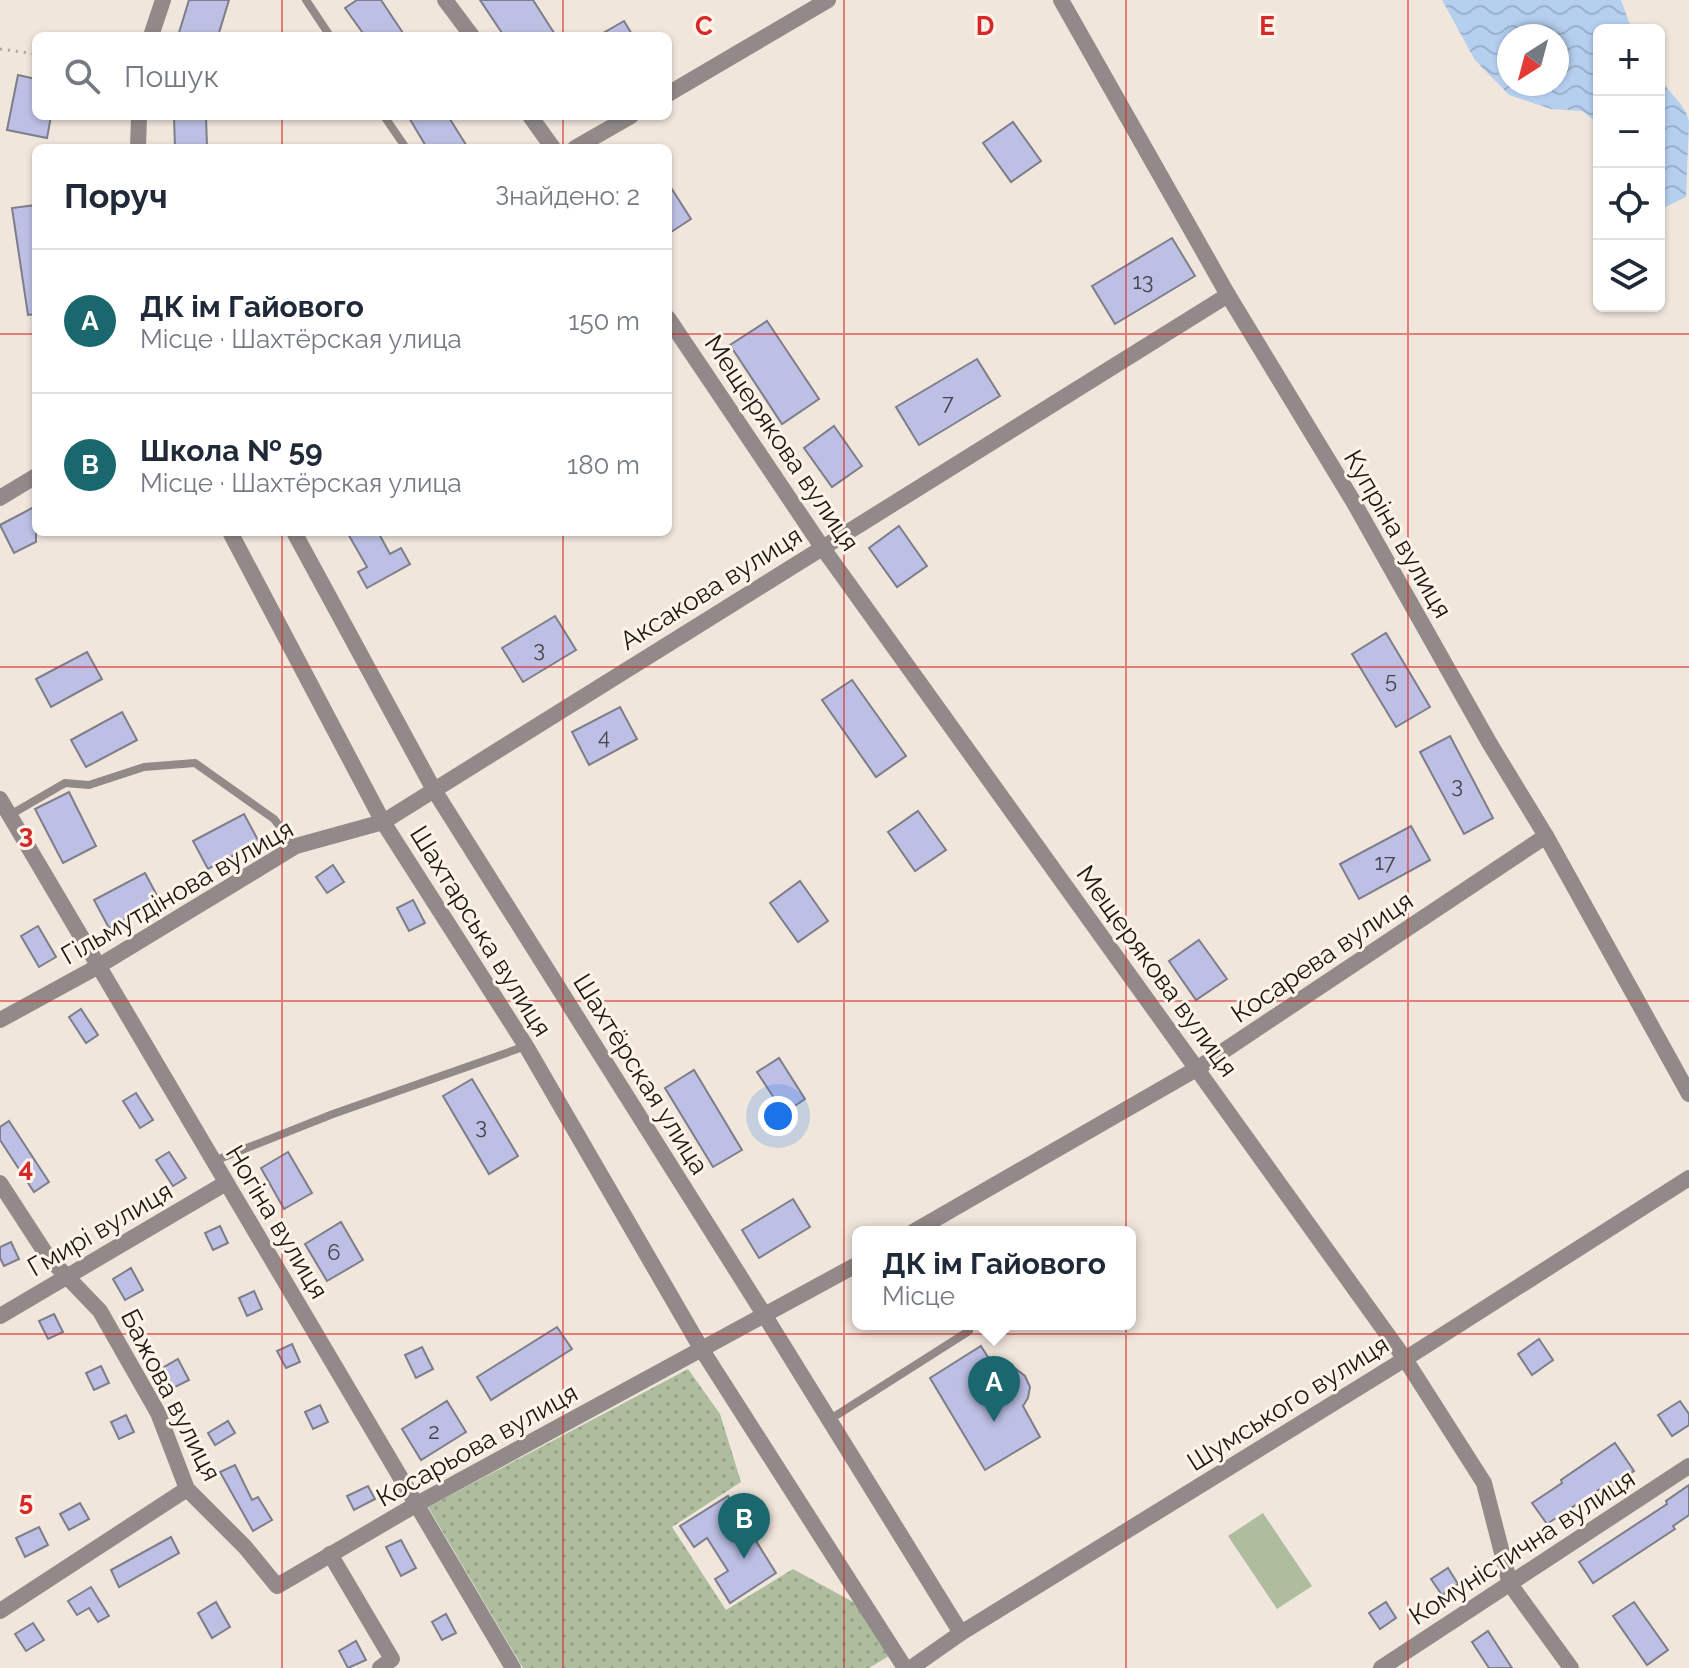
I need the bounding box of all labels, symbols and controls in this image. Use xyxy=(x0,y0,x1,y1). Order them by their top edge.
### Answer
text: C xyxy=(695,11,713,41)
text: D xyxy=(976,11,994,41)
text: E xyxy=(1259,11,1275,41)
north arrow xyxy=(1497,24,1569,96)
map controls xyxy=(1593,24,1665,312)
button: + xyxy=(1593,24,1665,96)
search box xyxy=(32,32,672,120)
icon: search xyxy=(60,54,104,98)
text: Пошук xyxy=(124,59,219,94)
button: − xyxy=(1593,96,1665,168)
button: locate xyxy=(1593,168,1665,240)
text: Поруч xyxy=(64,176,168,216)
text: Знайдено: 2 xyxy=(495,181,640,211)
button: layers xyxy=(1593,240,1665,312)
house number: 13 xyxy=(1132,268,1154,294)
text: ДК ім Гайового xyxy=(140,289,364,324)
text: A xyxy=(81,306,99,336)
text: 150 m xyxy=(568,306,640,336)
text: Місце · Шахтёрская улица xyxy=(140,324,462,354)
street label: Мещерякова вулиця xyxy=(699,329,865,557)
house number: 7 xyxy=(942,389,954,415)
text: Школа № 59 xyxy=(140,433,323,468)
street label: Купріна вулиця xyxy=(1338,445,1458,623)
text: B xyxy=(81,450,99,480)
text: 180 m xyxy=(567,450,640,480)
text: Місце · Шахтёрская улица xyxy=(140,468,462,498)
street label: Аксакова вулиця xyxy=(615,520,807,656)
house number: 3 xyxy=(533,636,545,662)
house number: 5 xyxy=(1385,667,1397,693)
house number: 4 xyxy=(598,723,610,749)
house number: 3 xyxy=(1451,772,1463,798)
street label: Гільмутдінова вулиця xyxy=(56,813,298,971)
text: 3 xyxy=(19,819,33,849)
street label: Шахтарська вулиця xyxy=(404,820,558,1042)
house number: 17 xyxy=(1374,849,1396,875)
street label: Мещерякова вулиця xyxy=(1070,860,1244,1082)
street label: Косарева вулиця xyxy=(1226,885,1418,1029)
street label: Шахтёрская улица xyxy=(567,968,715,1180)
your location xyxy=(758,1096,798,1136)
house number: 3 xyxy=(475,1113,487,1139)
street label: Ногіна вулиця xyxy=(219,1140,335,1304)
text: 4 xyxy=(19,1153,33,1183)
street label: Гмирі вулиця xyxy=(22,1175,178,1283)
popup xyxy=(852,1226,1136,1330)
house number: 6 xyxy=(327,1239,341,1265)
text: ДК ім Гайового xyxy=(882,1246,1106,1281)
text: Місце xyxy=(882,1281,955,1311)
street label: Бажова вулиця xyxy=(115,1304,227,1486)
street label: Шумського вулиця xyxy=(1182,1329,1394,1477)
pin: A xyxy=(968,1356,1020,1422)
street label: Косарьова вулиця xyxy=(371,1377,583,1513)
house number: 2 xyxy=(428,1418,440,1444)
street label: Комуністична вулиця xyxy=(1404,1463,1640,1631)
text: 5 xyxy=(19,1486,33,1516)
pin: B xyxy=(718,1493,770,1559)

